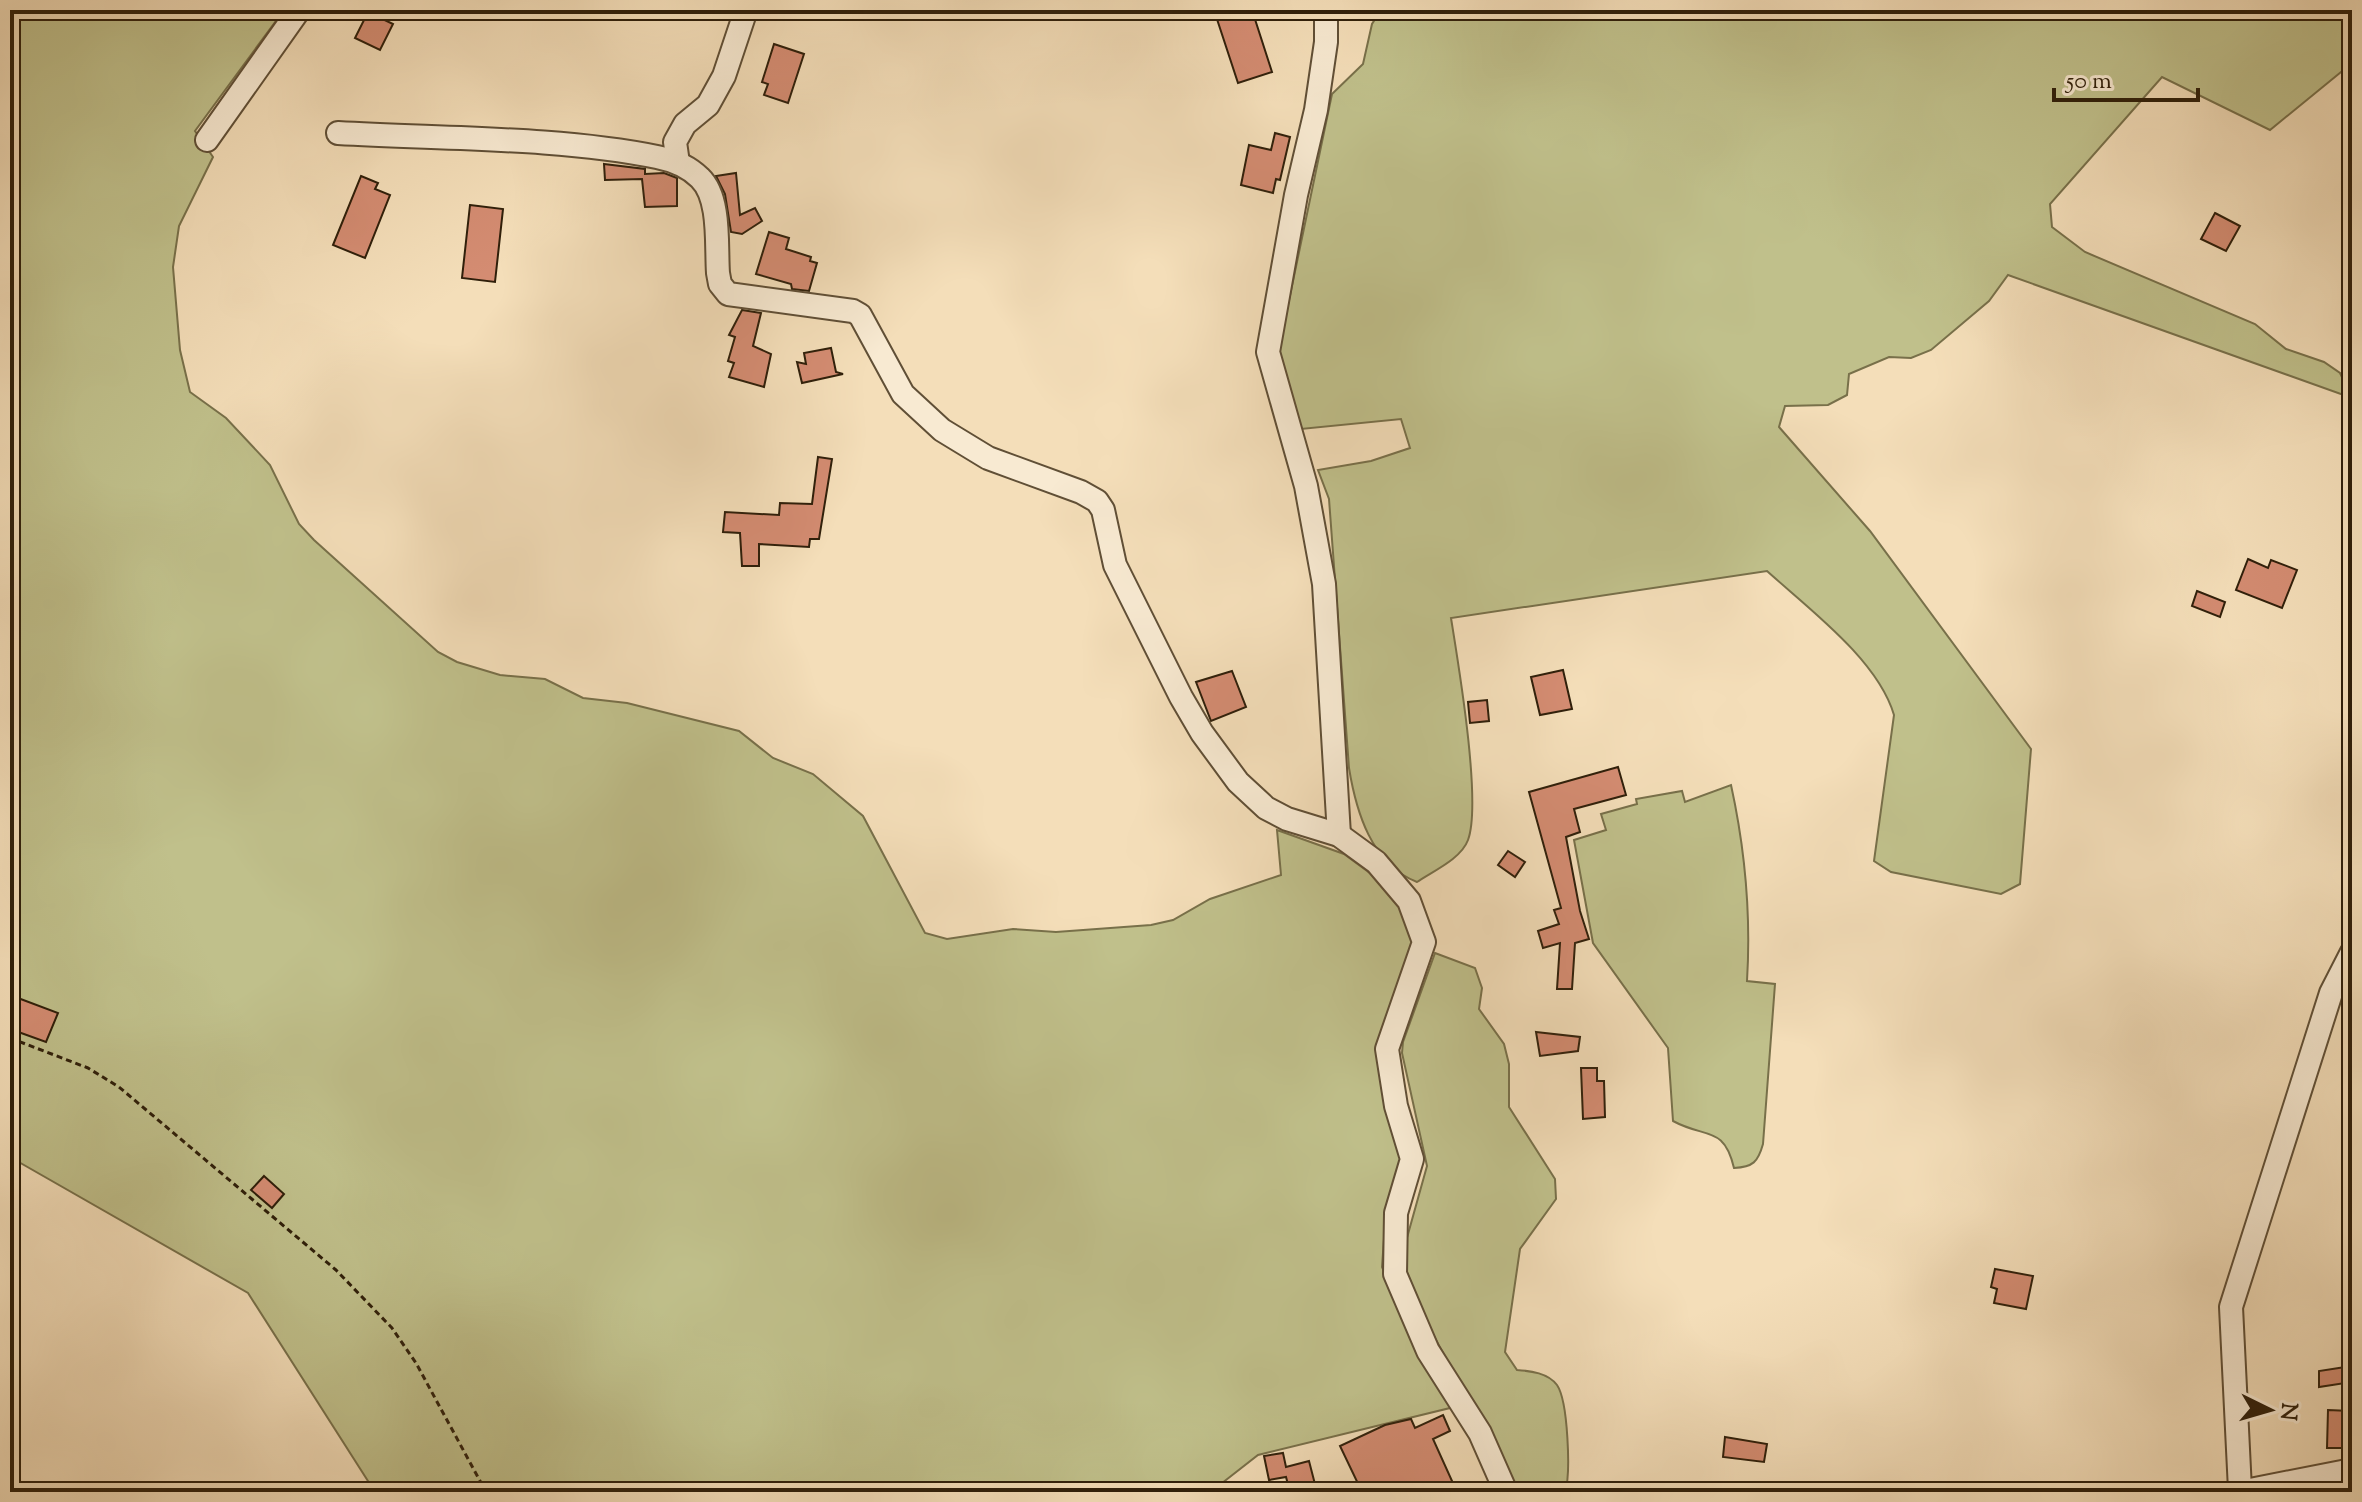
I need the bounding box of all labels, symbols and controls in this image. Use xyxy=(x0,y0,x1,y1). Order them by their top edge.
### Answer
scale bar xyxy=(2054,52,2198,102)
text: 50 m xyxy=(2064,65,2112,99)
north arrow xyxy=(2230,1370,2310,1450)
text: N xyxy=(2270,1401,2304,1422)

